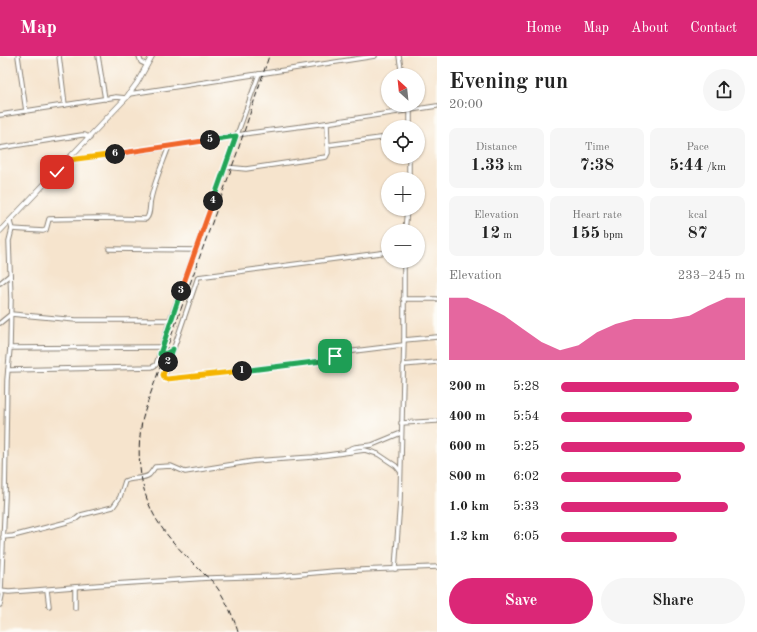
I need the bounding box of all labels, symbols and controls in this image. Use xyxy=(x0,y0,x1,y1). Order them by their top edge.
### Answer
text: Map xyxy=(20,19,57,38)
text: Home xyxy=(526,21,561,35)
text: Map xyxy=(583,21,609,35)
text: About xyxy=(631,21,668,35)
text: Contact xyxy=(690,21,737,35)
north arrow xyxy=(381,68,425,112)
map controls xyxy=(381,68,425,268)
button: share xyxy=(703,69,745,111)
text: Evening run xyxy=(449,71,568,93)
text: 20:00 xyxy=(449,98,483,111)
button: locate xyxy=(381,120,425,164)
pin: 5 xyxy=(200,130,220,150)
text: 5 xyxy=(207,134,213,145)
text: Distance xyxy=(476,142,517,153)
text: Time xyxy=(585,142,609,153)
text: Pace xyxy=(687,142,709,153)
pin: 6 xyxy=(105,144,125,164)
text: 6 xyxy=(112,148,118,159)
pin xyxy=(40,155,74,189)
text: 1.33 xyxy=(470,157,505,174)
text: 7:38 xyxy=(580,157,614,174)
text: 5:44 xyxy=(669,157,704,174)
icon: check xyxy=(46,161,68,183)
text: km xyxy=(505,162,522,173)
text: /km xyxy=(704,162,726,173)
button: + xyxy=(381,172,425,216)
pin: 4 xyxy=(203,191,223,211)
text: 4 xyxy=(210,195,216,206)
text: Elevation xyxy=(474,210,519,221)
text: Heart rate xyxy=(572,210,622,221)
text: kcal xyxy=(688,210,707,221)
button: − xyxy=(381,224,425,268)
text: 12 xyxy=(481,225,500,242)
text: 155 xyxy=(571,225,600,242)
text: 87 xyxy=(688,225,708,242)
text: m xyxy=(500,230,512,241)
text: bpm xyxy=(600,230,623,241)
text: Elevation xyxy=(449,269,502,282)
text: 233–245 m xyxy=(678,269,745,282)
pin: 3 xyxy=(171,281,191,301)
text: 3 xyxy=(178,285,184,296)
pin xyxy=(318,339,352,373)
icon: arrive xyxy=(324,345,346,367)
pin: 2 xyxy=(158,352,178,372)
text: 2 xyxy=(165,356,171,367)
pin: 1 xyxy=(232,361,252,381)
text: 1 xyxy=(239,365,245,376)
text: 200 m xyxy=(449,380,486,393)
text: 5:28 xyxy=(513,380,539,393)
text: 400 m xyxy=(449,410,486,423)
text: 5:54 xyxy=(513,410,539,423)
text: 600 m xyxy=(449,440,486,453)
text: 5:25 xyxy=(513,440,539,453)
text: 800 m xyxy=(449,470,486,483)
text: 6:02 xyxy=(513,470,539,483)
text: 1.0 km xyxy=(449,500,489,513)
text: 5:33 xyxy=(513,500,539,513)
text: 1.2 km xyxy=(449,530,489,543)
text: 6:05 xyxy=(513,530,539,543)
button: Save xyxy=(449,578,593,624)
button: Share xyxy=(601,578,745,624)

